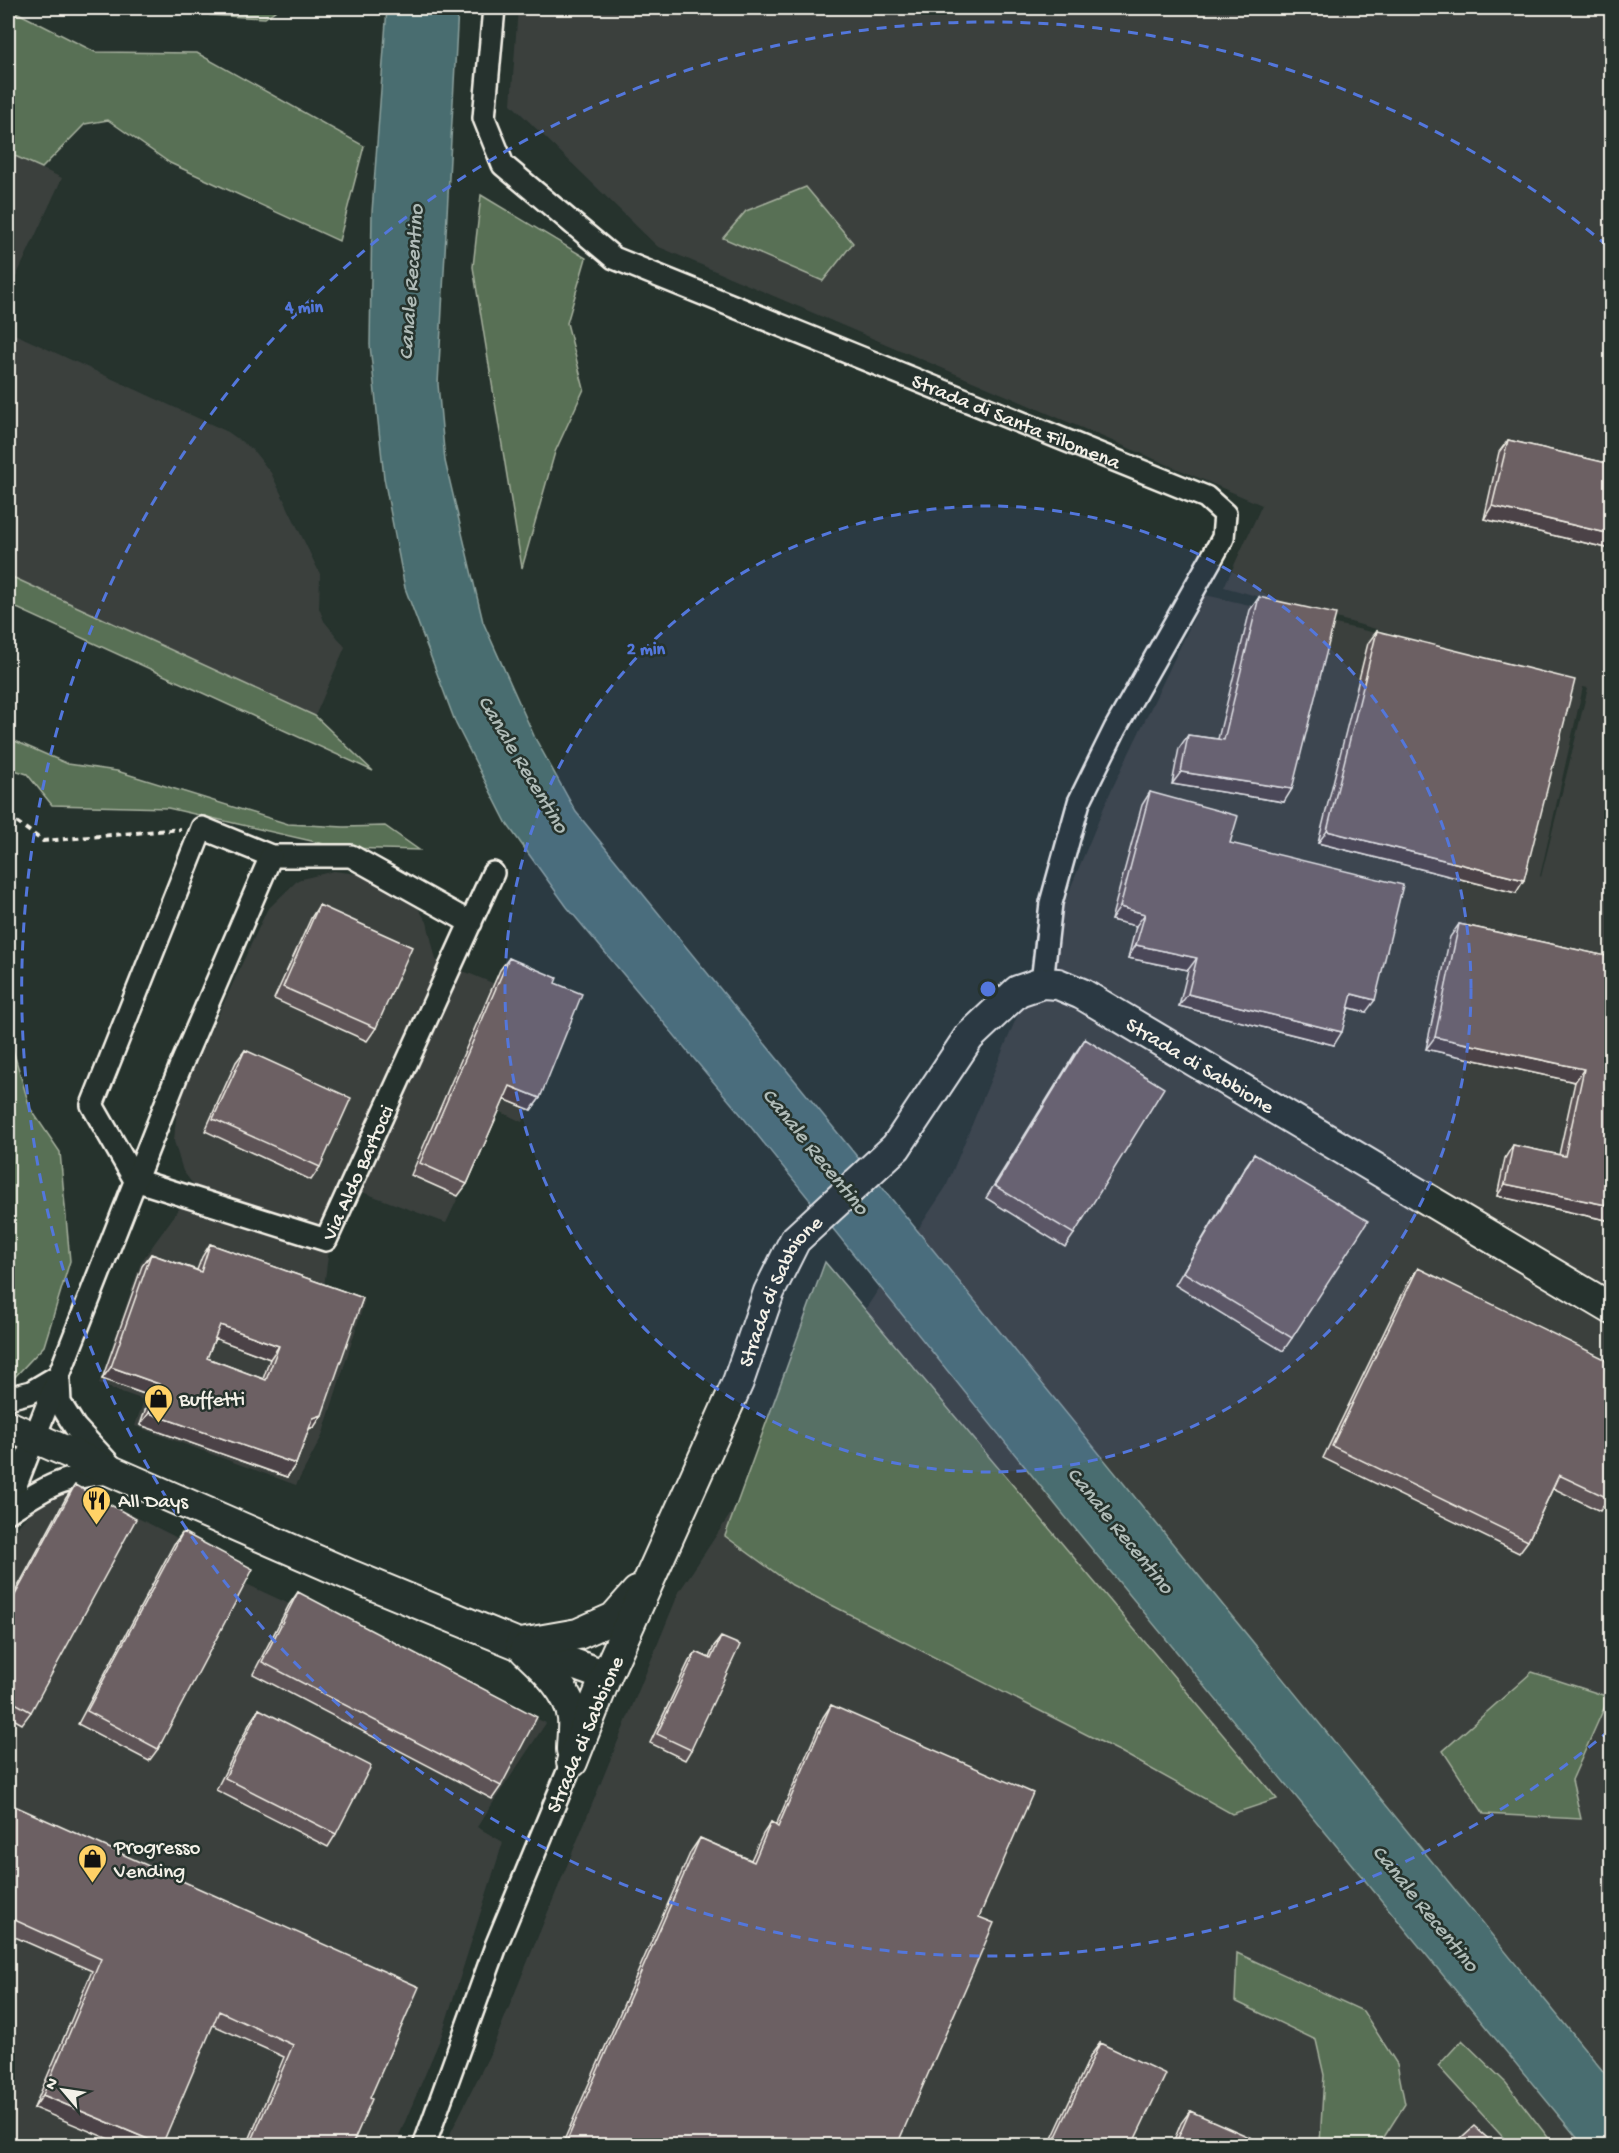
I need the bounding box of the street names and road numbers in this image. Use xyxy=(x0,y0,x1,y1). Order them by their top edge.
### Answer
street label: Strada di Santa Filomena xyxy=(907,370,1125,478)
street label: Strada di Sabbione xyxy=(1120,1014,1279,1122)
street label: Via Aldo Bartocci xyxy=(318,1102,402,1246)
street label: Strada di Sabbione xyxy=(735,1211,830,1371)
street label: Strada di Sabbione xyxy=(543,1652,632,1818)

